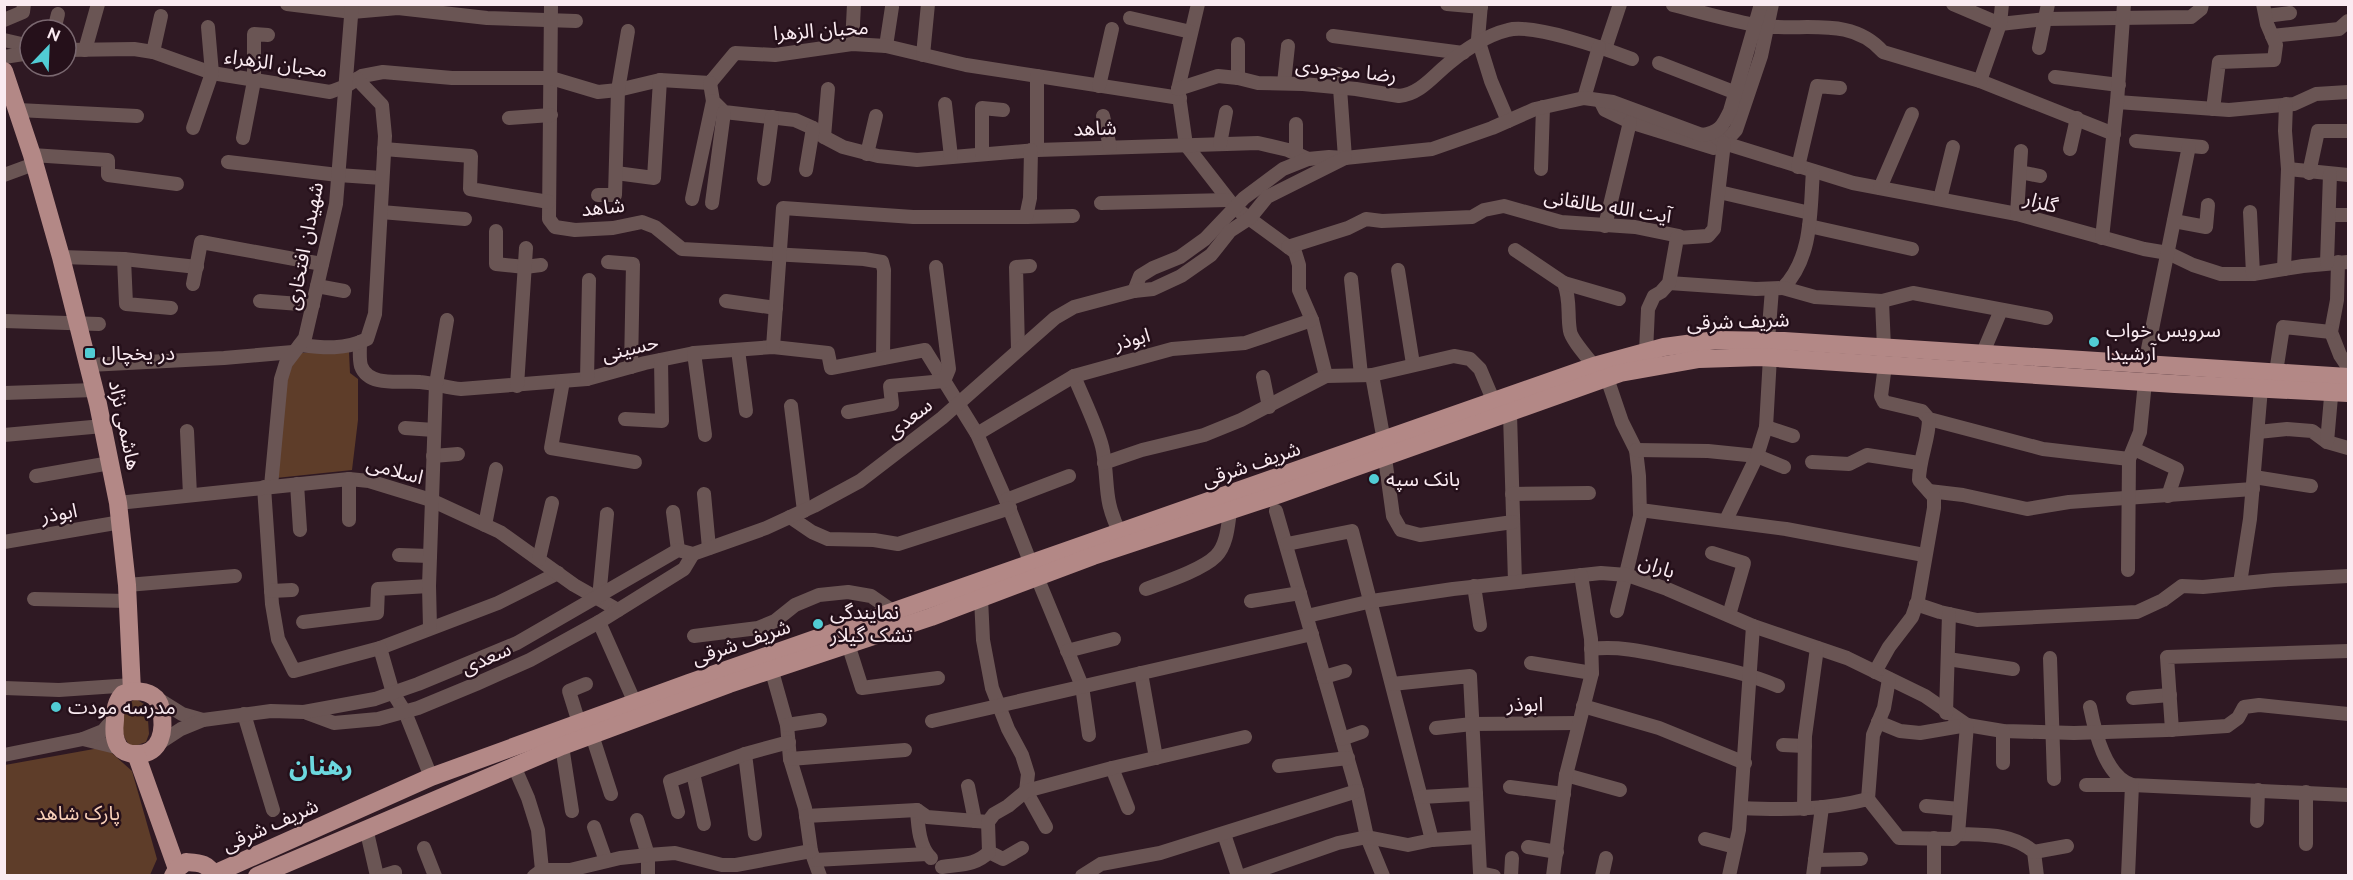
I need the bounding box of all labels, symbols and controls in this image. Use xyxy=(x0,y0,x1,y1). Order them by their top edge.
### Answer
street label: محبان الزهرا xyxy=(773,15,869,45)
north arrow xyxy=(18,18,78,78)
text: N xyxy=(44,24,63,46)
street label: محبان الزهراء xyxy=(223,44,329,82)
street label: رضا موجودی xyxy=(1294,53,1398,87)
street label: شاهد xyxy=(1073,115,1117,141)
street label: شهیدان افتخاری xyxy=(280,180,328,312)
street label: آیت الله طالقانی xyxy=(1543,184,1675,228)
street label: گلزار xyxy=(2021,186,2061,218)
street label: شاهد xyxy=(580,193,626,221)
street label: شریف شرقی xyxy=(1686,307,1790,335)
place label: سرویس خواب آرشیدا xyxy=(2106,318,2221,365)
street label: ابوذر xyxy=(1110,323,1153,356)
street label: حسینی xyxy=(599,329,661,367)
marker: سرویس خواب آرشیدا xyxy=(2087,335,2101,349)
place label: در یخچال xyxy=(102,341,175,366)
marker: در یخچال xyxy=(83,346,97,360)
street label: هاشمی نژاد xyxy=(104,378,146,472)
street label: سعدی xyxy=(881,393,937,443)
street label: شریف شرقی xyxy=(1199,436,1303,492)
street label: اسلامی xyxy=(364,451,426,489)
place label: بانک سپه xyxy=(1386,467,1460,492)
marker: بانک سپه xyxy=(1367,472,1381,486)
street label: ابوذر xyxy=(38,498,79,528)
street label: باران xyxy=(1636,549,1678,583)
place label: نمایندگی تشک گیلار xyxy=(829,600,913,647)
street label: شریف شرقی xyxy=(689,614,793,670)
marker: نمایندگی تشک گیلار xyxy=(811,617,825,631)
street label: سعدی xyxy=(457,636,515,680)
street label: ابوذر xyxy=(1506,692,1543,716)
place label: مدرسه مودت xyxy=(68,695,176,719)
marker: مدرسه مودت xyxy=(49,700,63,714)
district label: رهنان xyxy=(289,751,353,781)
street label: شریف شرقی xyxy=(218,793,322,857)
park label: پارک شاهد xyxy=(36,801,120,826)

